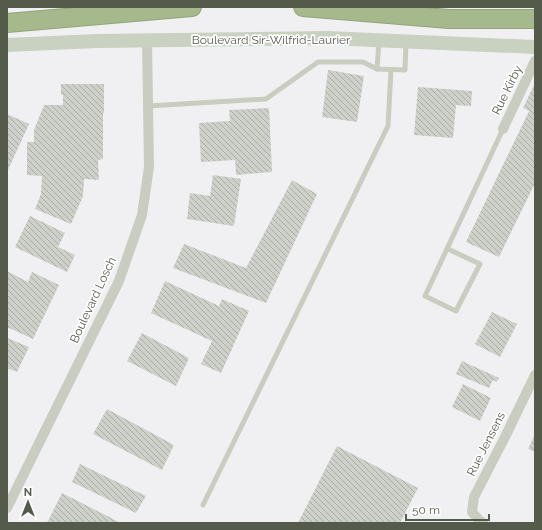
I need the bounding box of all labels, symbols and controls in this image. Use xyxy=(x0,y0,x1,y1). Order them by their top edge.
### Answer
street label: Boulevard Sir-Wilfrid-Laurier xyxy=(192,33,351,47)
street label: Rue Kirby xyxy=(489,63,525,117)
street label: Boulevard Losch xyxy=(67,255,119,345)
street label: Rue Jensens xyxy=(464,409,508,478)
north arrow xyxy=(8,482,48,522)
text: N xyxy=(24,486,32,499)
scale bar xyxy=(406,496,489,522)
text: 50 m xyxy=(412,503,440,517)

